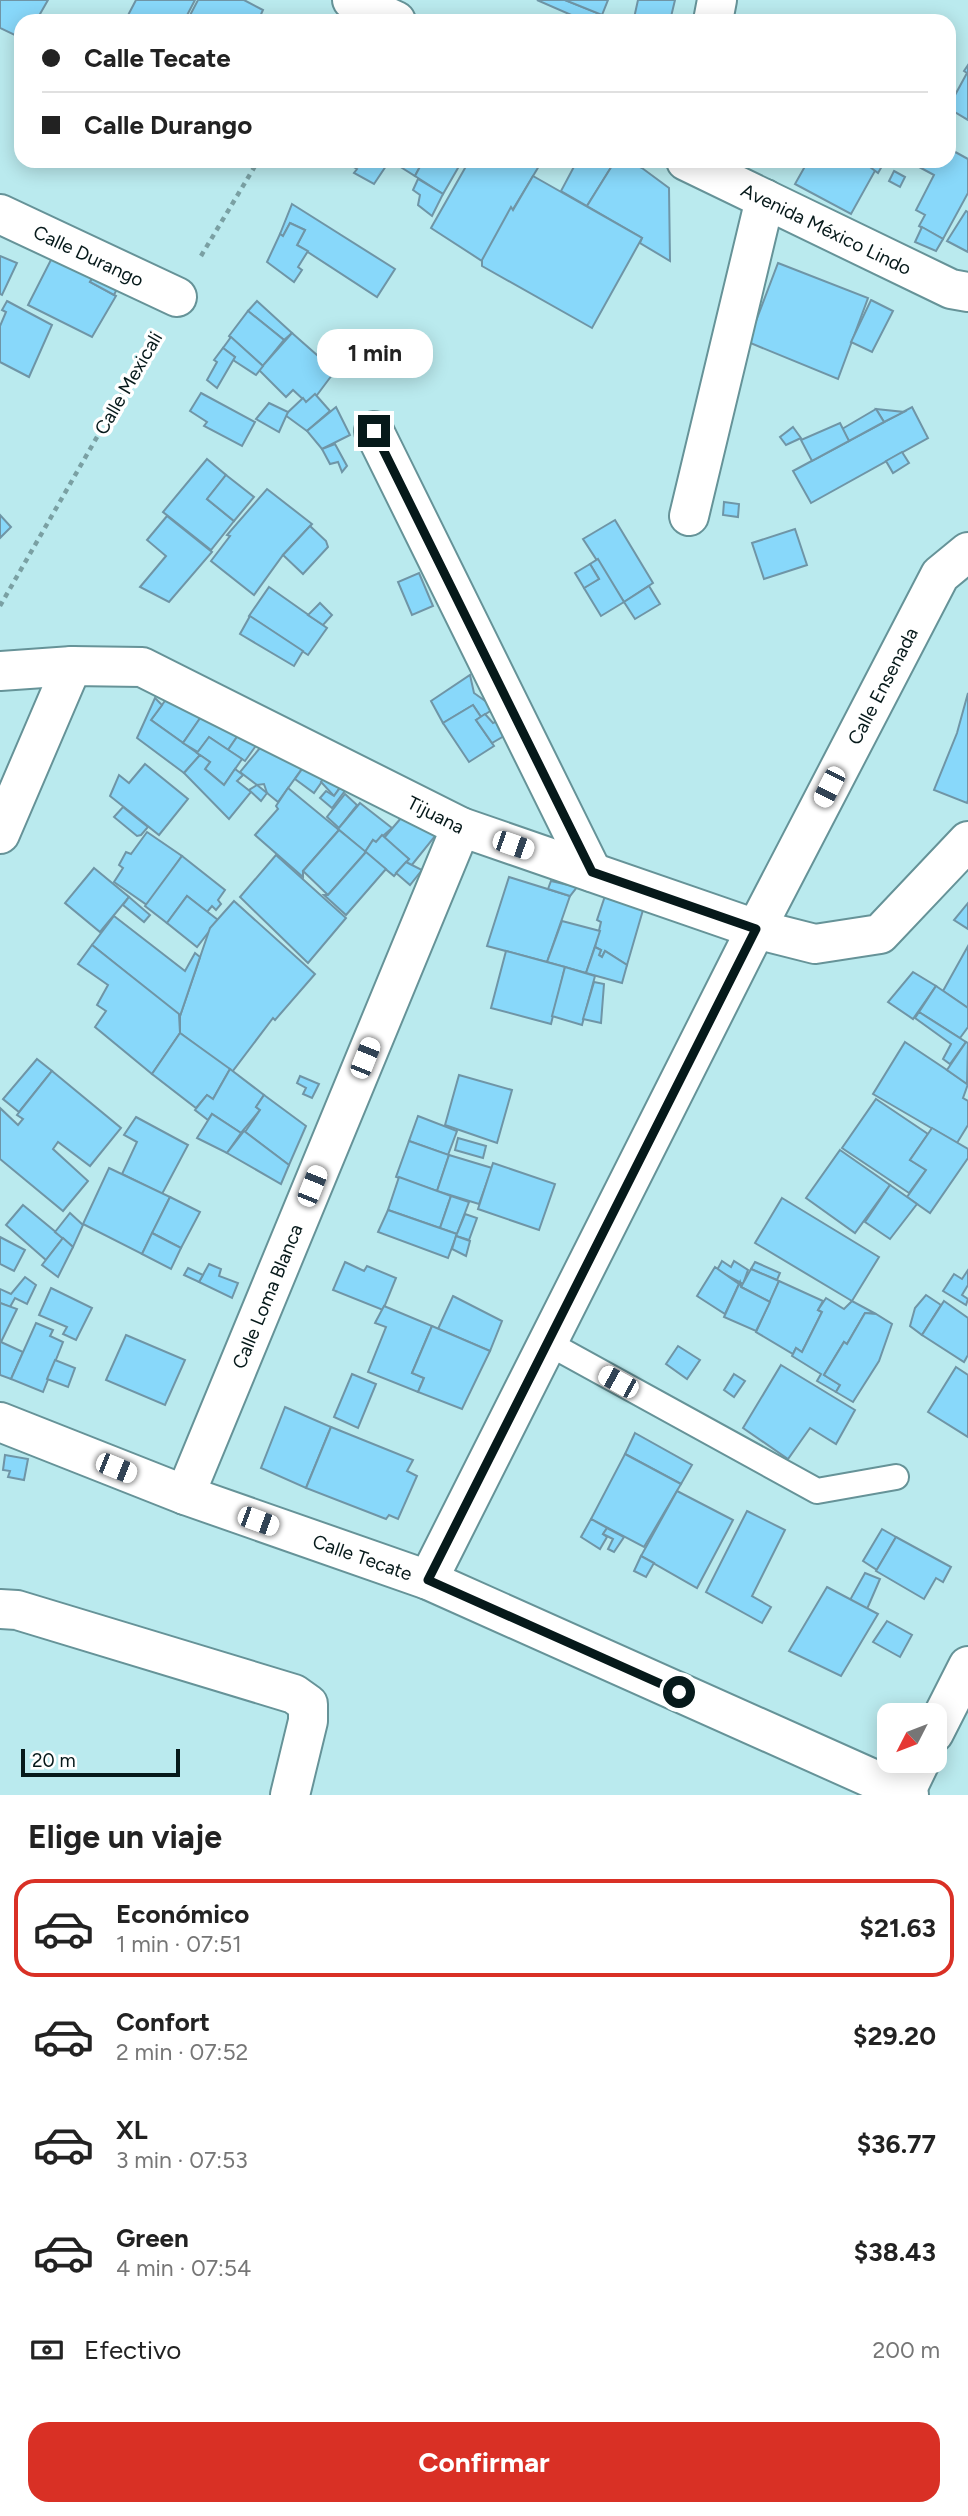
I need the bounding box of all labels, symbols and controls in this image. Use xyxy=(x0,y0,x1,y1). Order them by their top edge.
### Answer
text: Calle Tecate xyxy=(84,42,231,74)
text: Calle Durango xyxy=(84,109,252,141)
street label: Avenida México Lindo xyxy=(737,178,915,280)
street label: Calle Durango xyxy=(30,220,147,292)
street label: Calle Mexicali xyxy=(90,328,167,439)
callout: 1 min xyxy=(316,330,432,378)
text: 1 min xyxy=(348,339,402,367)
route end xyxy=(358,415,390,447)
street label: Calle Ensenada xyxy=(843,623,923,749)
car xyxy=(811,764,848,810)
street label: Tijuana xyxy=(403,791,468,839)
car xyxy=(490,828,537,862)
car xyxy=(348,1035,383,1081)
car xyxy=(295,1163,330,1209)
street label: Calle Loma Blanca xyxy=(227,1221,308,1372)
car xyxy=(595,1363,642,1401)
car xyxy=(93,1450,140,1486)
car xyxy=(235,1504,282,1538)
street label: Calle Tecate xyxy=(309,1530,415,1586)
route start xyxy=(663,1676,695,1708)
north arrow xyxy=(877,1703,947,1773)
map controls xyxy=(877,1703,947,1773)
scale bar xyxy=(21,1746,180,1778)
text: 20 m xyxy=(32,1749,76,1772)
text: Elige un viaje xyxy=(28,1818,222,1856)
icon: car xyxy=(32,1897,95,1960)
text: Económico xyxy=(116,1898,249,1930)
text: $21.63 xyxy=(860,1912,936,1944)
text: 1 min · 07:51 xyxy=(116,1930,242,1958)
icon: car xyxy=(32,2005,95,2068)
text: Confort xyxy=(116,2006,210,2038)
text: $29.20 xyxy=(853,2020,936,2052)
text: 2 min · 07:52 xyxy=(116,2038,248,2066)
icon: car xyxy=(32,2113,95,2176)
text: XL xyxy=(116,2114,148,2146)
text: $36.77 xyxy=(857,2128,936,2160)
text: 3 min · 07:53 xyxy=(116,2146,248,2174)
icon: car xyxy=(32,2221,95,2284)
text: Green xyxy=(116,2222,189,2254)
text: $38.43 xyxy=(854,2236,936,2268)
text: 4 min · 07:54 xyxy=(116,2254,251,2282)
icon: cash xyxy=(28,2331,66,2369)
text: Efectivo xyxy=(84,2334,181,2366)
text: 200 m xyxy=(872,2336,940,2364)
button: Confirmar xyxy=(28,2422,940,2502)

